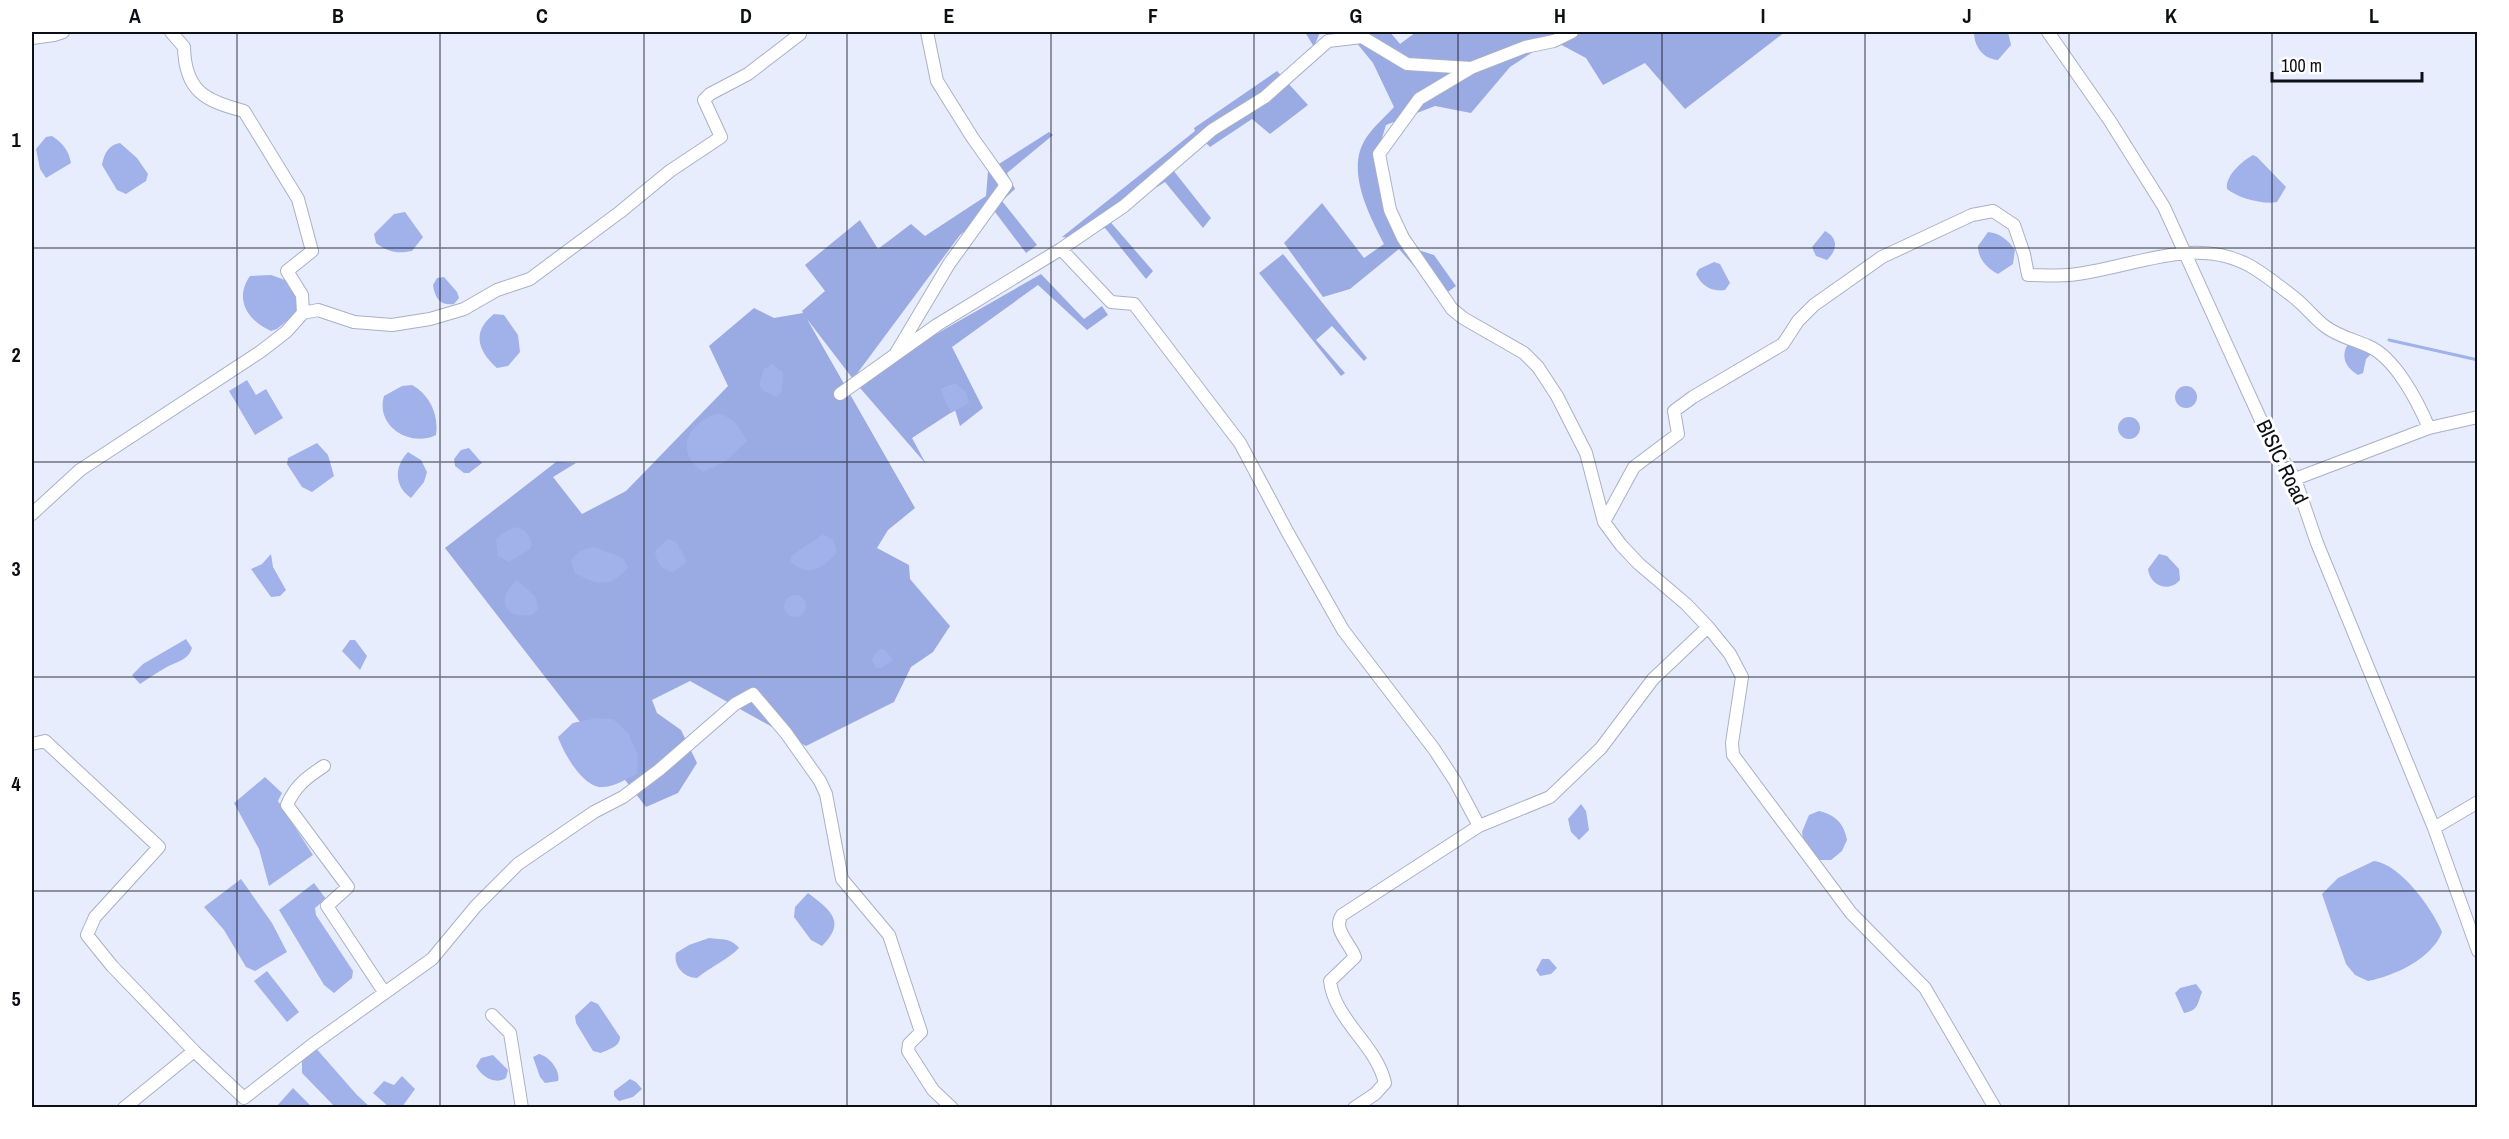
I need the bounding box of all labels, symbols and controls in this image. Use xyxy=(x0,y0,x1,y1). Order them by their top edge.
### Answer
text: A xyxy=(129,2,141,29)
text: B xyxy=(332,2,344,29)
text: C xyxy=(536,2,548,29)
text: D xyxy=(740,2,752,29)
text: E xyxy=(944,2,955,29)
text: F xyxy=(1148,2,1158,29)
text: G xyxy=(1350,2,1362,29)
text: H xyxy=(1554,2,1566,29)
text: I xyxy=(1761,2,1765,29)
text: J xyxy=(1962,2,1972,29)
text: K xyxy=(2165,2,2177,29)
text: L xyxy=(2369,2,2379,29)
scale bar xyxy=(2272,45,2422,83)
text: 100 m xyxy=(2281,53,2322,78)
text: 1 xyxy=(11,126,21,153)
text: 2 xyxy=(11,341,21,368)
street label: BISIC Road xyxy=(2249,415,2315,509)
text: 3 xyxy=(11,555,21,582)
text: 4 xyxy=(11,770,21,797)
text: 5 xyxy=(11,985,21,1012)

